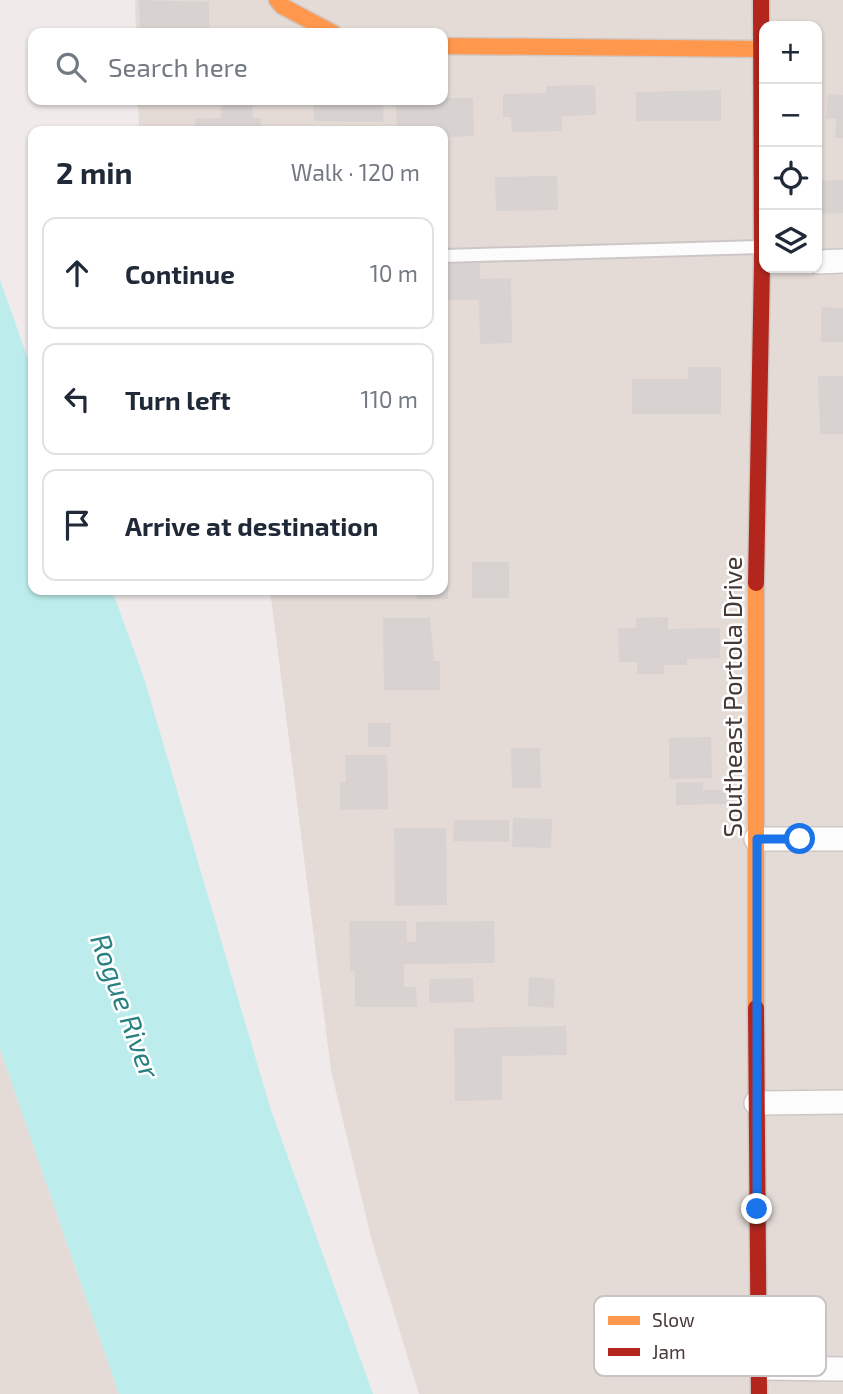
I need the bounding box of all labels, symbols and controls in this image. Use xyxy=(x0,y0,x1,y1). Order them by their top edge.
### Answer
map controls xyxy=(759,21,822,273)
button: + xyxy=(759,21,822,84)
search box xyxy=(28,28,448,105)
icon: search xyxy=(52,48,90,86)
text: Search here xyxy=(108,51,248,82)
button: − xyxy=(759,84,822,147)
button: locate xyxy=(759,147,822,210)
text: 2 min xyxy=(56,154,133,190)
text: Walk · 120 m xyxy=(291,158,420,186)
button: layers xyxy=(759,210,822,273)
icon: ahead xyxy=(58,254,96,292)
text: Continue xyxy=(125,258,235,289)
text: 10 m xyxy=(370,259,418,287)
icon: left xyxy=(58,380,96,418)
text: Turn left xyxy=(125,384,231,415)
text: 110 m xyxy=(361,385,418,413)
icon: arrive xyxy=(58,506,96,544)
text: Arrive at destination xyxy=(125,510,378,541)
street label: Southeast Portola Drive xyxy=(716,557,747,837)
route start xyxy=(784,823,815,854)
water label: Rogue River xyxy=(84,929,168,1083)
route end xyxy=(741,1193,772,1224)
legend xyxy=(594,1296,826,1376)
text: Slow xyxy=(652,1308,695,1331)
text: Jam xyxy=(652,1340,686,1363)

